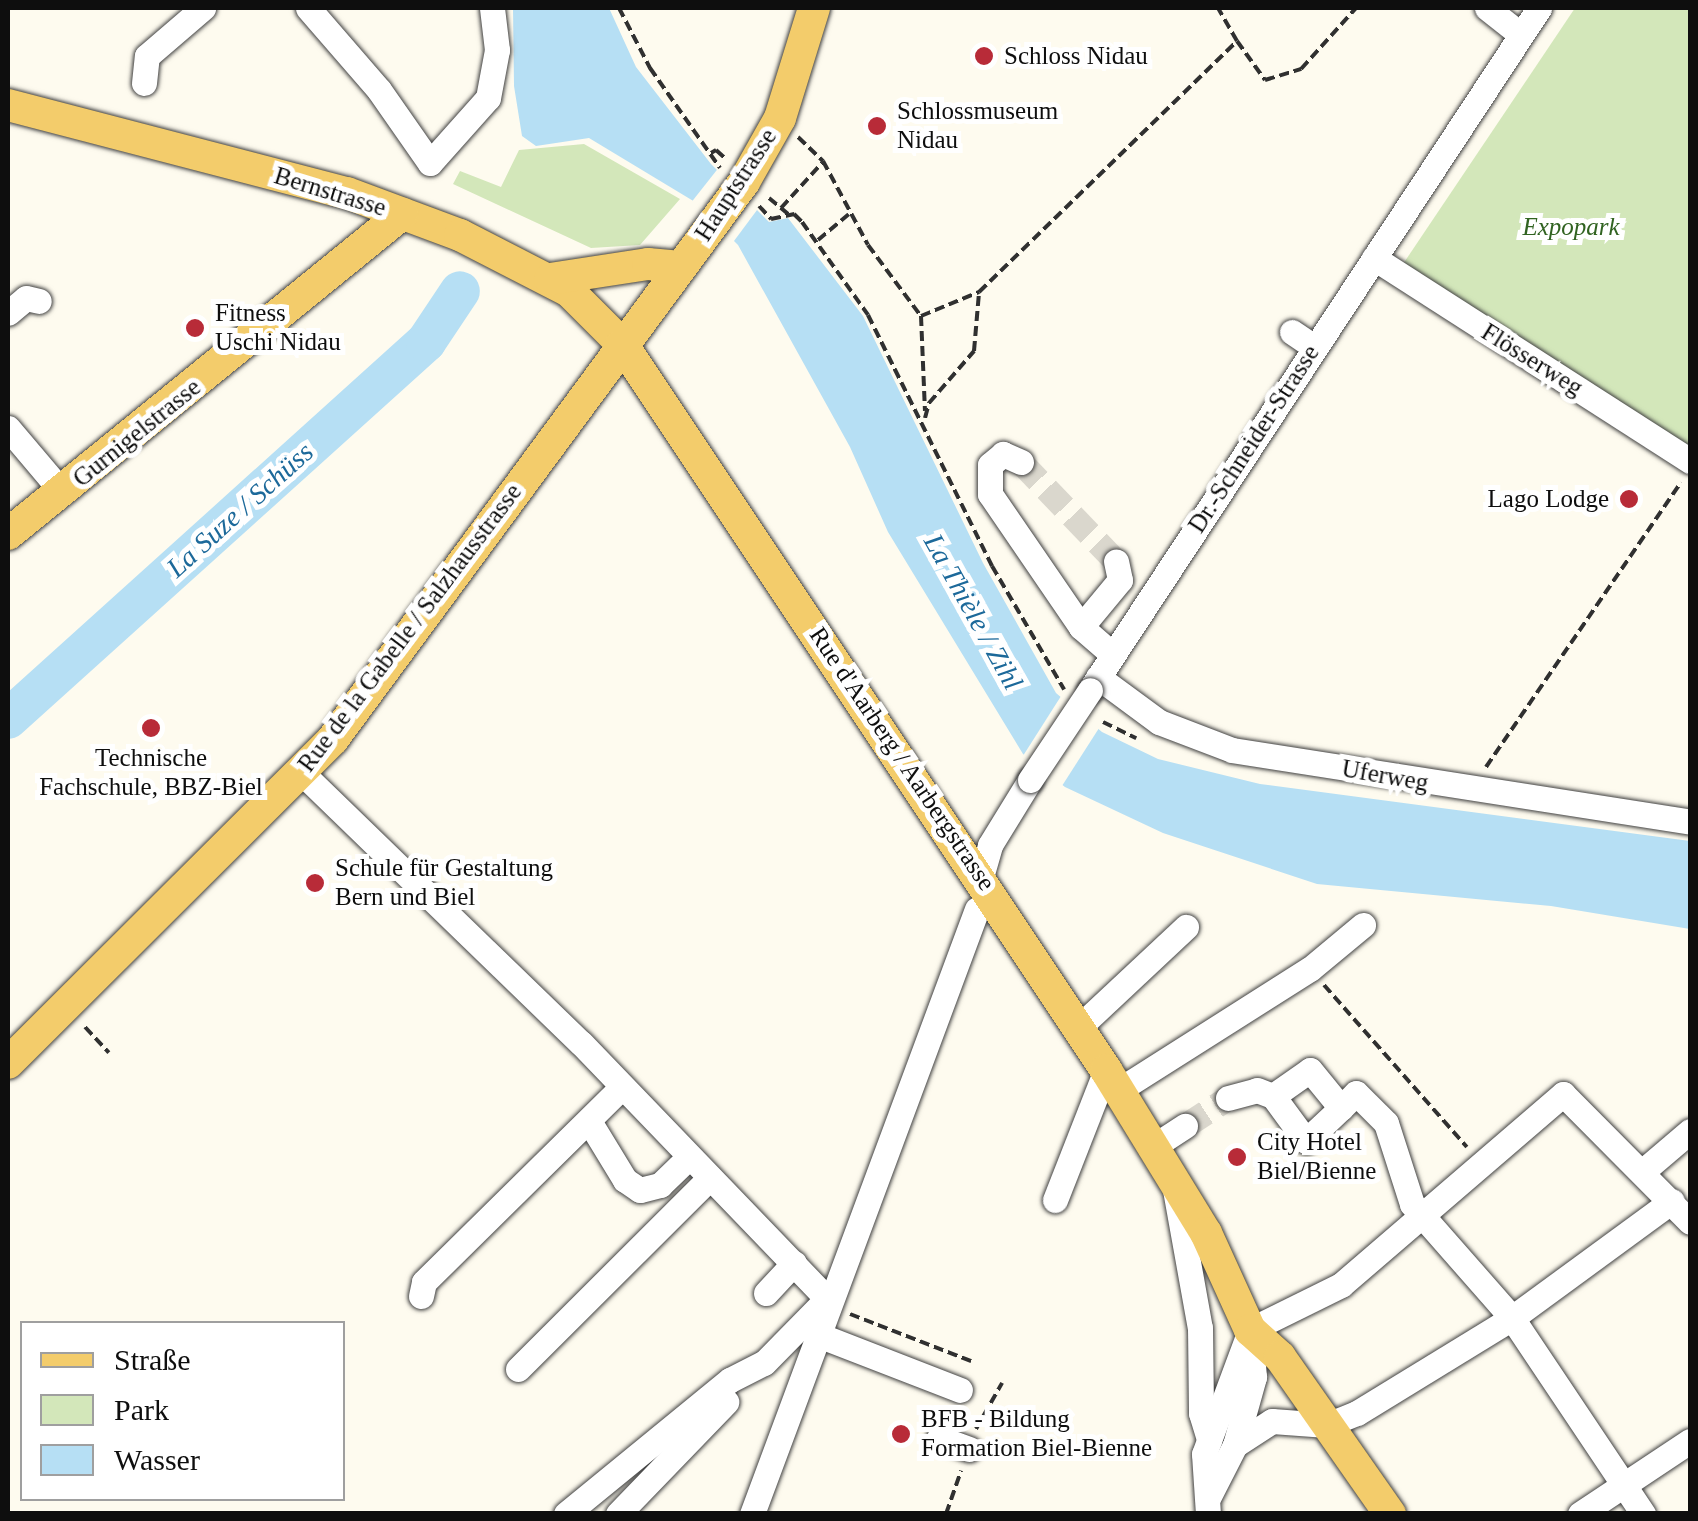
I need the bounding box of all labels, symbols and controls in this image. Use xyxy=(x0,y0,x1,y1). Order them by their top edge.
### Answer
place label: Schloss Nidau xyxy=(1004,41,1148,71)
marker: Schloss Nidau xyxy=(973,45,995,67)
place label: Schlossmuseum Nidau xyxy=(897,97,1058,156)
marker: Schlossmuseum Nidau xyxy=(866,115,888,137)
street label: Hauptstrasse xyxy=(689,123,783,247)
street label: Bernstrasse xyxy=(271,161,389,223)
park label: Expopark xyxy=(1522,212,1620,242)
place label: Fitness Uschi Nidau xyxy=(215,299,341,358)
marker: Fitness Uschi Nidau xyxy=(184,317,206,339)
street label: Flösserweg xyxy=(1476,317,1588,403)
street label: Dr.-Schneider-Strasse xyxy=(1182,339,1326,539)
street label: Gurnigelstrasse xyxy=(67,372,207,494)
water label: La Suze / Schüss xyxy=(160,435,320,585)
street label: Rue de la Gabelle / Salzhausstrasse xyxy=(292,478,528,778)
place label: Lago Lodge xyxy=(1488,484,1609,514)
marker: Lago Lodge xyxy=(1618,488,1640,510)
water label: La Thièle / Zihl xyxy=(916,528,1030,696)
street label: Rue d'Aarberg / Aarbergstrasse xyxy=(802,621,1002,897)
marker: Technische Fachschule, BBZ-Biel xyxy=(140,717,162,739)
place label: Technische Fachschule, BBZ-Biel xyxy=(39,744,263,803)
street label: Uferweg xyxy=(1339,754,1431,798)
place label: Schule für Gestaltung Bern und Biel xyxy=(335,854,553,913)
marker: Schule für Gestaltung Bern und Biel xyxy=(304,872,326,894)
place label: City Hotel Biel/Bienne xyxy=(1257,1128,1376,1187)
marker: City Hotel Biel/Bienne xyxy=(1226,1146,1248,1168)
legend xyxy=(20,1321,345,1501)
text: Straße xyxy=(114,1343,191,1376)
text: Park xyxy=(114,1393,169,1426)
place label: BFB - Bildung Formation Biel-Bienne xyxy=(921,1405,1152,1464)
marker: BFB - Bildung Formation Biel-Bienne xyxy=(890,1423,912,1445)
text: Wasser xyxy=(114,1443,200,1476)

